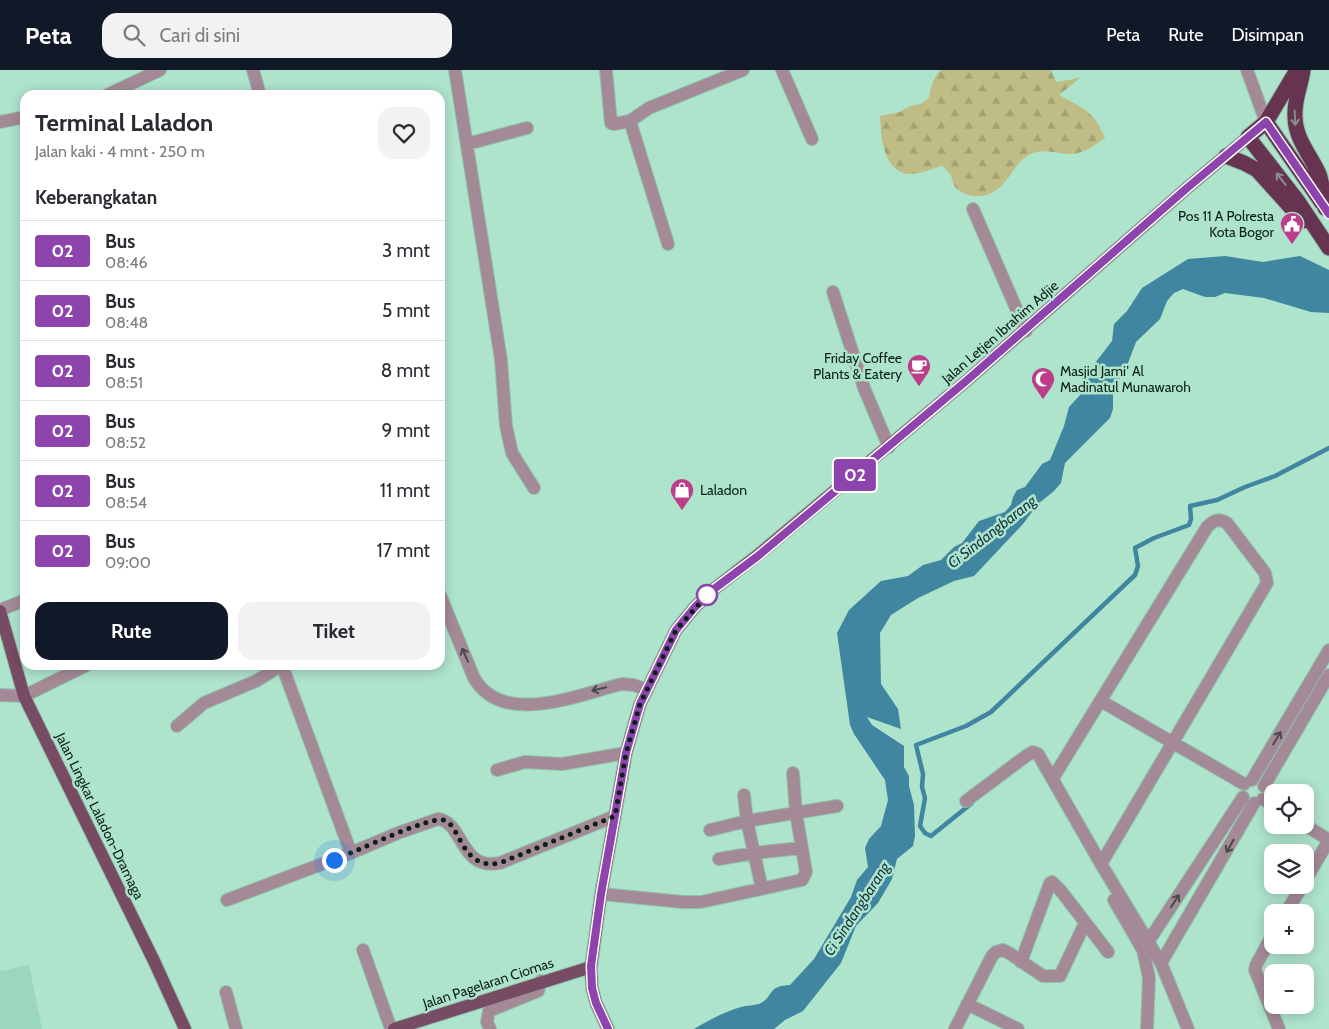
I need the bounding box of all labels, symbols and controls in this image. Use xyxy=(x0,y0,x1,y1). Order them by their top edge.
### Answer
search box xyxy=(102,13,452,58)
text: Peta xyxy=(25,21,72,50)
icon: search xyxy=(120,21,148,49)
text: Cari di sini xyxy=(160,24,240,47)
text: Peta xyxy=(1106,24,1140,46)
text: Rute xyxy=(1168,24,1203,46)
text: Disimpan xyxy=(1231,24,1304,46)
button: heart xyxy=(378,107,430,159)
text: Terminal Laladon xyxy=(35,108,213,137)
one-way arrow xyxy=(1291,109,1300,125)
text: Jalan kaki · 4 mnt · 250 m xyxy=(35,142,205,161)
one-way arrow xyxy=(1276,172,1286,186)
text: Keberangkatan xyxy=(35,186,157,209)
place label: Pos 11 A Polresta Kota Bogor xyxy=(1178,207,1275,241)
public building icon: Pos 11 A Polresta Kota Bogor xyxy=(1279,211,1305,245)
text: Bus xyxy=(105,230,135,253)
text: 3 mnt xyxy=(382,239,430,262)
text: 02 xyxy=(51,240,74,262)
text: 08:46 xyxy=(105,253,148,272)
street label: Jalan Letjen Ibrahim Adjie xyxy=(937,276,1062,388)
text: Bus xyxy=(105,290,135,313)
text: 5 mnt xyxy=(382,299,430,322)
text: 02 xyxy=(51,300,74,322)
text: 08:48 xyxy=(105,313,148,332)
place label: Friday Coffee Plants & Eatery xyxy=(813,349,902,383)
text: Bus xyxy=(105,350,135,373)
cafe icon: Friday Coffee Plants & Eatery xyxy=(906,353,932,387)
text: 8 mnt xyxy=(381,359,430,382)
text: 02 xyxy=(51,360,74,382)
place label: Masjid Jami' Al Madinatul Munawaroh xyxy=(1060,362,1191,396)
mosque icon: Masjid Jami' Al Madinatul Munawaroh xyxy=(1030,366,1056,400)
text: 08:51 xyxy=(105,373,143,392)
text: Bus xyxy=(105,410,135,433)
text: 9 mnt xyxy=(381,419,430,442)
text: 02 xyxy=(51,420,74,442)
text: 08:52 xyxy=(105,433,146,452)
line badge: 02 xyxy=(832,459,878,491)
text: 02 xyxy=(844,464,866,486)
text: Bus xyxy=(105,470,135,493)
shop icon: Laladon xyxy=(669,477,695,511)
text: 11 mnt xyxy=(380,479,430,502)
text: 02 xyxy=(51,480,74,502)
place label: Laladon xyxy=(700,481,747,499)
water label: Ci Sindangbarang xyxy=(944,491,1041,572)
text: 08:54 xyxy=(105,493,147,512)
text: Bus xyxy=(105,530,135,553)
text: 17 mnt xyxy=(376,539,430,562)
text: 02 xyxy=(51,540,74,562)
text: 09:00 xyxy=(105,553,151,572)
unlabelled marker xyxy=(696,584,718,606)
button: Rute xyxy=(35,602,228,660)
button: Tiket xyxy=(238,602,430,660)
one-way arrow xyxy=(459,648,469,663)
one-way arrow xyxy=(592,685,608,695)
street label: Jalan Lingkar Laladon-Dramaga xyxy=(51,729,148,903)
one-way arrow xyxy=(1273,731,1283,745)
map controls xyxy=(1264,784,1314,1014)
button: locate xyxy=(1264,784,1314,834)
one-way arrow xyxy=(1224,838,1234,852)
button: layers xyxy=(1264,844,1314,894)
your location xyxy=(322,848,347,873)
water label: Ci Sindangbarang xyxy=(820,858,894,959)
one-way arrow xyxy=(1170,894,1180,908)
button: + xyxy=(1264,904,1314,954)
street label: Jalan Pagelaran Ciomas xyxy=(419,953,556,1013)
button: − xyxy=(1264,964,1314,1014)

